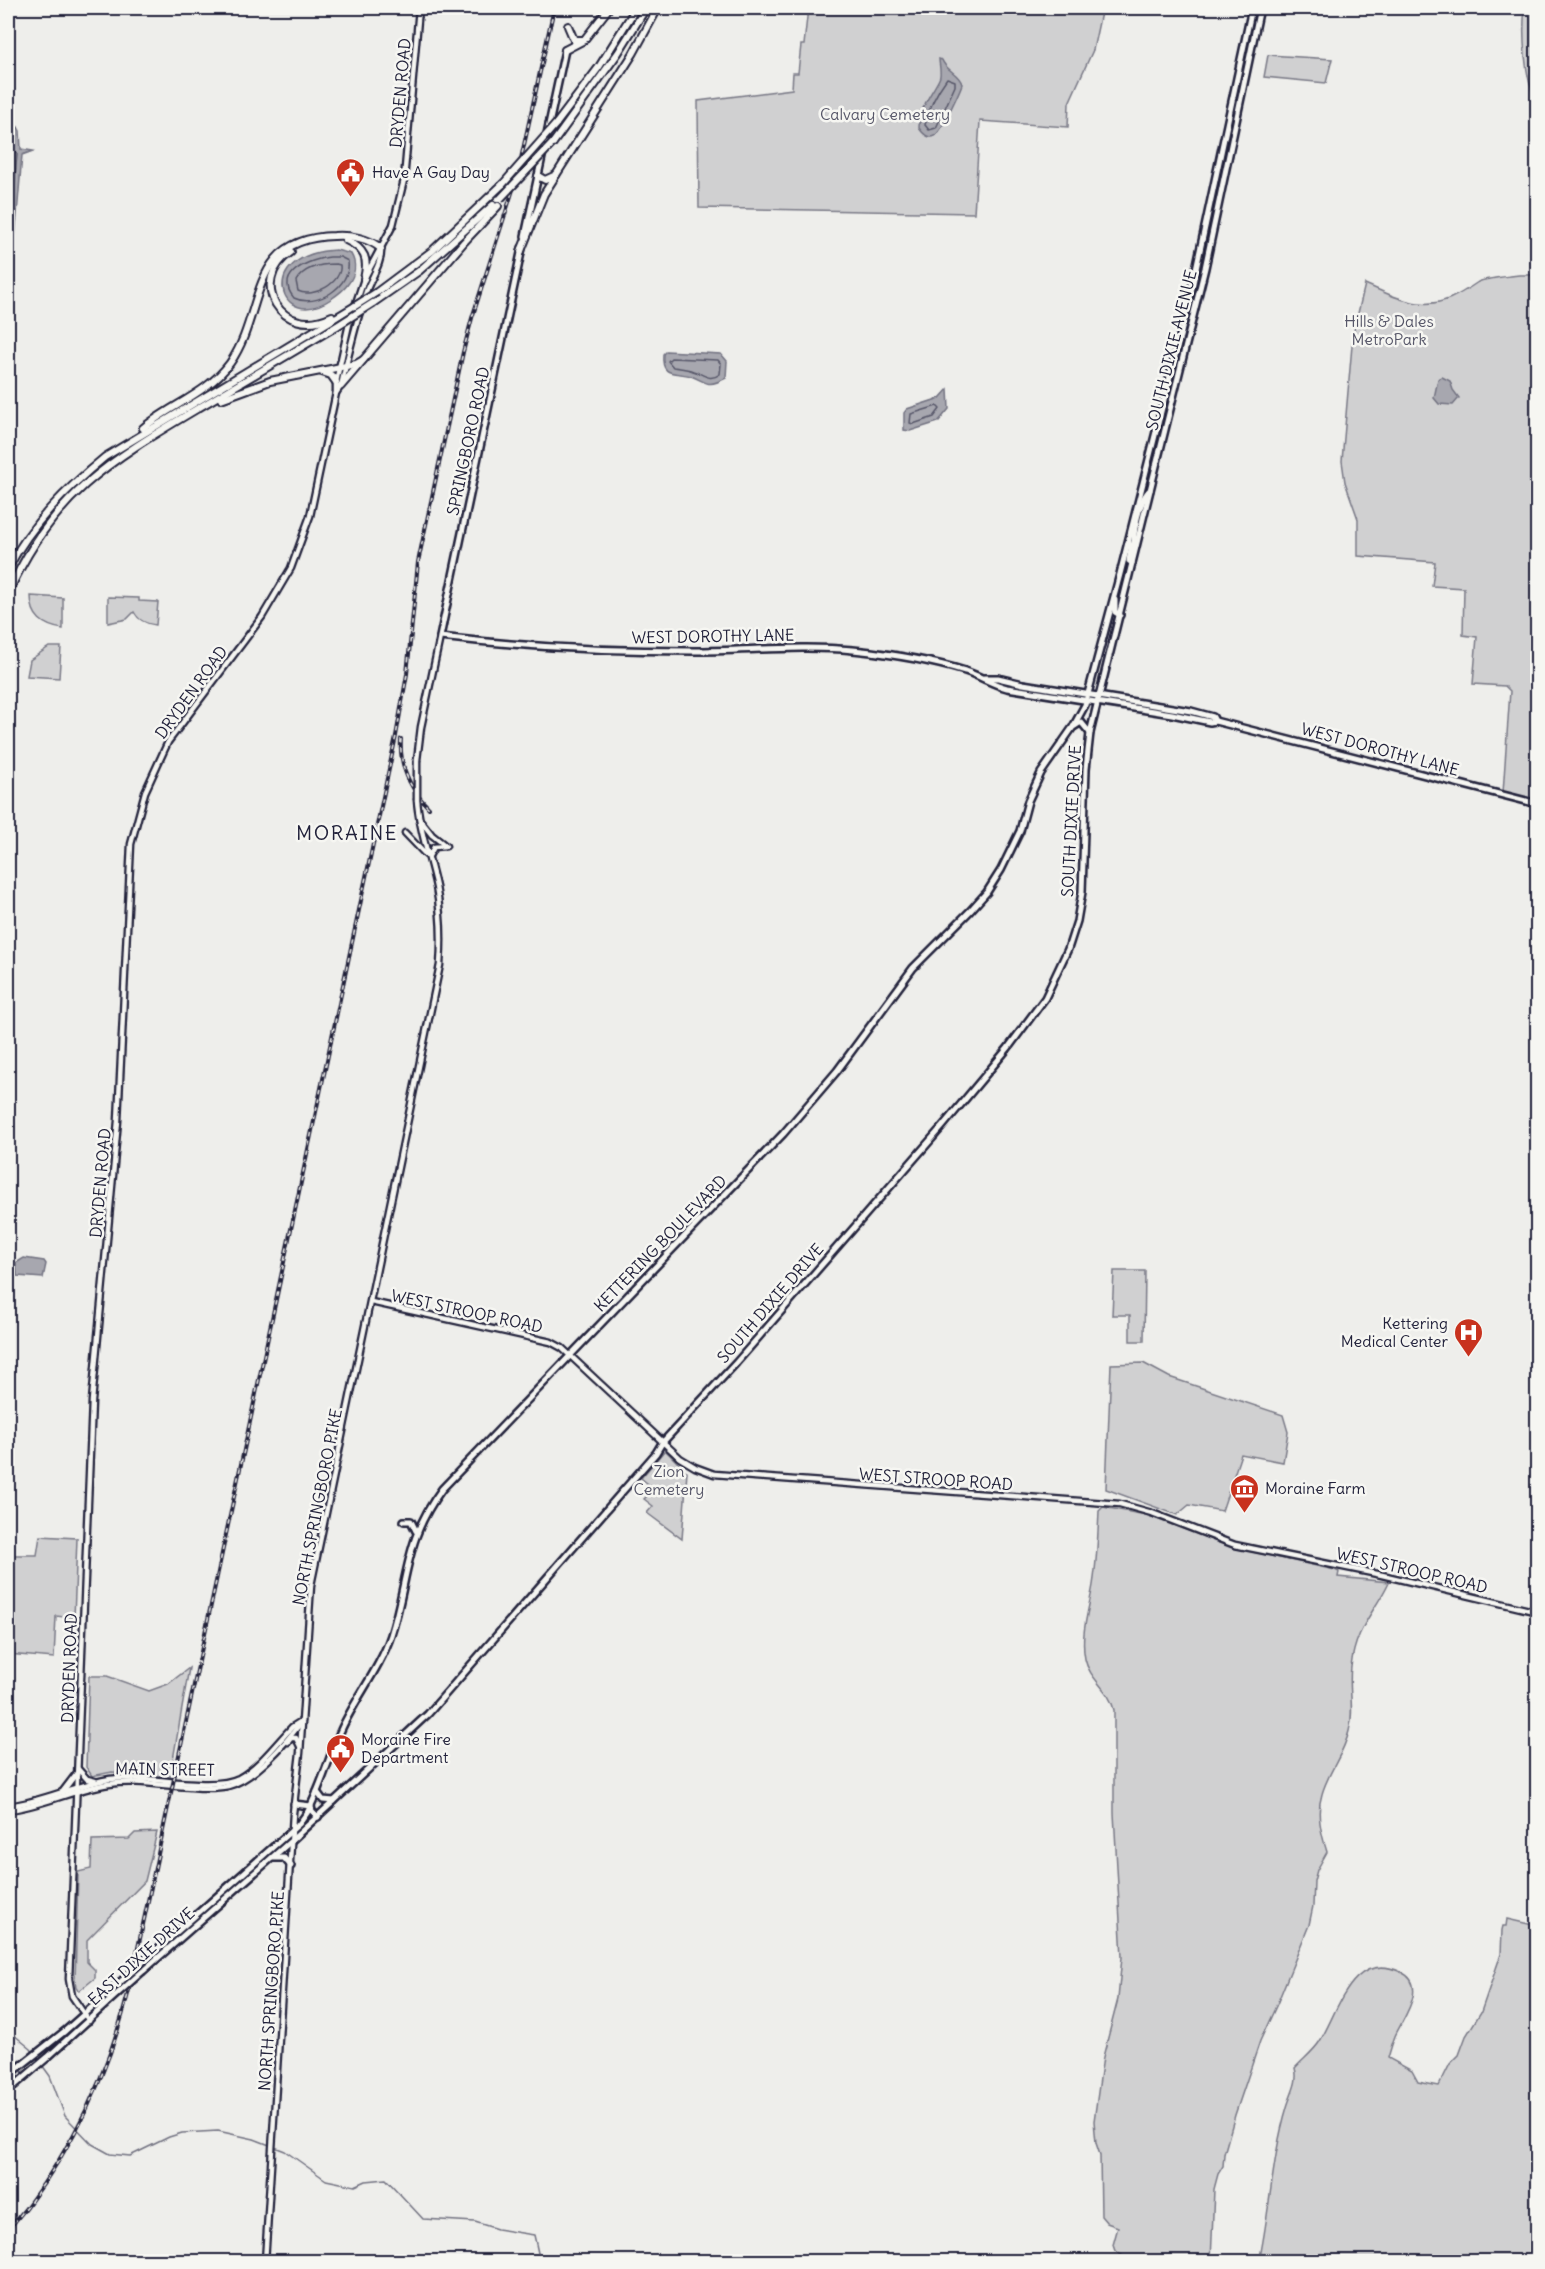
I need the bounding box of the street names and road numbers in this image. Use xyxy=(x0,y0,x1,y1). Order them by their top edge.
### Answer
street label: DRYDEN ROAD xyxy=(385,37,415,149)
street label: SOUTH DIXIE AVENUE xyxy=(1141,268,1201,432)
street label: SPRINGBORO ROAD xyxy=(442,365,494,517)
street label: WEST DOROTHY LANE xyxy=(632,625,794,647)
street label: DRYDEN ROAD xyxy=(151,642,231,742)
street label: WEST DOROTHY LANE xyxy=(1299,718,1461,780)
street label: SOUTH DIXIE DRIVE xyxy=(1057,745,1085,897)
street label: DRYDEN ROAD xyxy=(85,1127,115,1239)
street label: KETTERING BOULEVARD xyxy=(590,1171,730,1315)
street label: SOUTH DIXIE DRIVE xyxy=(713,1239,827,1367)
street label: WEST STROOP ROAD xyxy=(389,1285,545,1337)
street label: NORTH SPRINGBORO PIKE xyxy=(288,1407,346,1607)
street label: WEST STROOP ROAD xyxy=(858,1464,1014,1494)
street label: WEST STROOP ROAD xyxy=(1334,1543,1490,1597)
street label: DRYDEN ROAD xyxy=(57,1613,81,1723)
street label: MAIN STREET xyxy=(115,1758,215,1780)
street label: NORTH SPRINGBORO PIKE xyxy=(254,1891,288,2091)
street label: EAST DIXIE DRIVE xyxy=(83,1903,199,2009)

